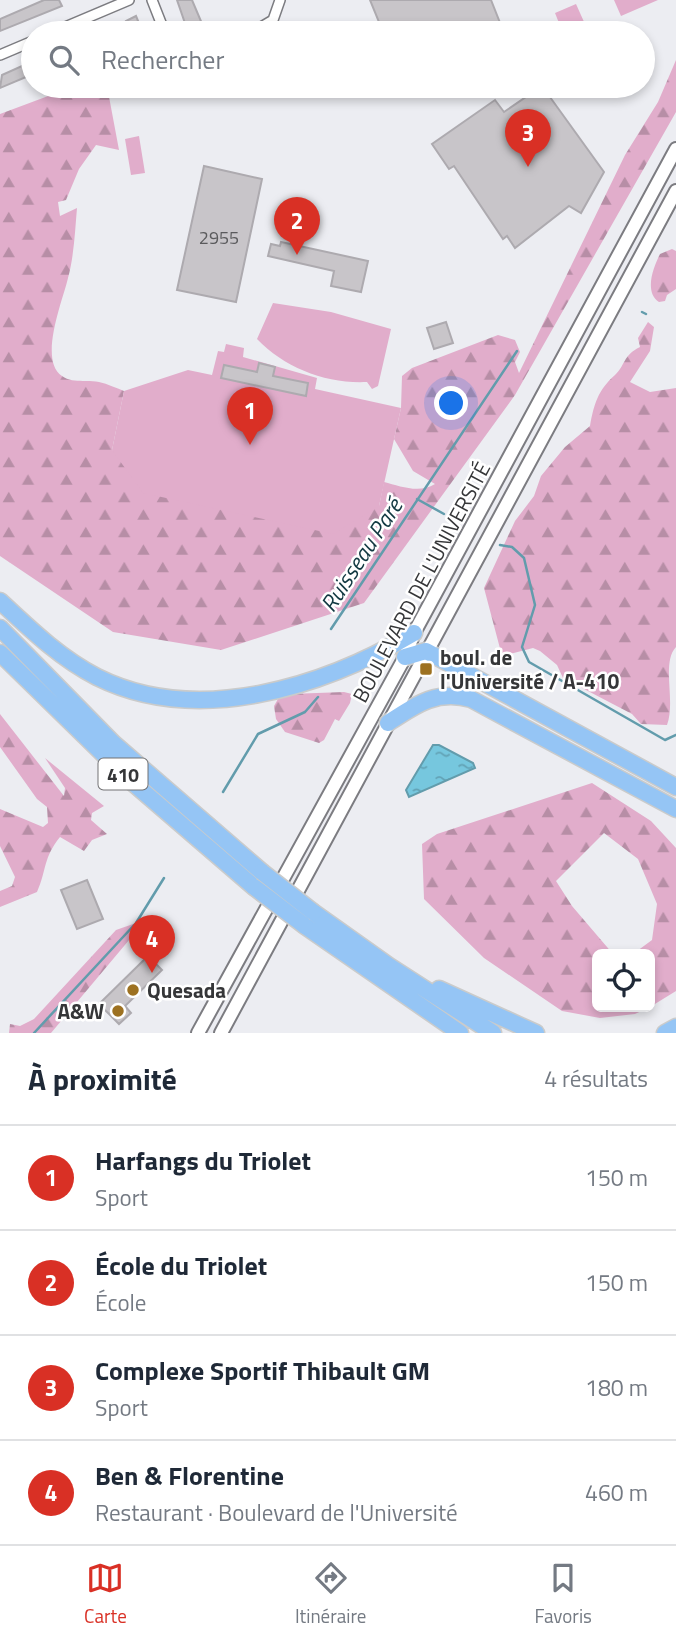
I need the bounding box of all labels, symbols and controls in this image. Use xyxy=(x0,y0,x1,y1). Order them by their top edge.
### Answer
search box xyxy=(21,21,655,98)
text: Rechercher xyxy=(101,40,225,79)
icon: search xyxy=(45,41,83,79)
pin: 3 xyxy=(505,109,551,167)
pin: 2 xyxy=(274,197,320,255)
house number: 2955 xyxy=(199,224,239,251)
your location xyxy=(434,386,468,420)
pin: 1 xyxy=(227,387,273,445)
street label: BOULEVARD DE L'UNIVERSITÉ xyxy=(344,456,498,708)
water label: Ruisseau Paré xyxy=(311,489,412,619)
place label: boul. de l'Université / A-410 xyxy=(440,641,620,697)
marker: boul. de l'Université / A-410 xyxy=(418,661,434,677)
road number: 410 xyxy=(99,758,148,790)
pin: 4 xyxy=(129,915,175,973)
map controls xyxy=(592,949,655,1012)
button: locate xyxy=(592,949,655,1012)
place label: Quesada xyxy=(147,974,226,1006)
marker: Quesada xyxy=(125,982,141,998)
place label: A&W xyxy=(57,995,104,1027)
marker: A&W xyxy=(110,1003,126,1019)
text: À proximité xyxy=(28,1056,177,1102)
text: 4 résultats xyxy=(544,1061,648,1096)
text: Harfangs du Triolet xyxy=(95,1141,311,1180)
text: 1 xyxy=(45,1160,57,1195)
text: 150 m xyxy=(585,1160,648,1195)
text: Sport xyxy=(95,1180,148,1215)
text: École du Triolet xyxy=(95,1246,267,1285)
text: 2 xyxy=(45,1265,57,1300)
text: 150 m xyxy=(585,1265,648,1300)
text: École xyxy=(95,1285,146,1320)
text: Complexe Sportif Thibault GM xyxy=(95,1351,430,1390)
text: 3 xyxy=(45,1370,57,1405)
text: 180 m xyxy=(585,1370,648,1405)
text: Sport xyxy=(95,1390,148,1425)
text: Ben & Florentine xyxy=(95,1456,284,1495)
text: 4 xyxy=(45,1475,57,1510)
text: 460 m xyxy=(585,1475,648,1510)
text: Restaurant · Boulevard de l'Université xyxy=(95,1495,458,1530)
tab: Carte xyxy=(84,1559,127,1630)
tab: Itinéraire xyxy=(295,1559,366,1630)
tab: Favoris xyxy=(535,1559,592,1630)

